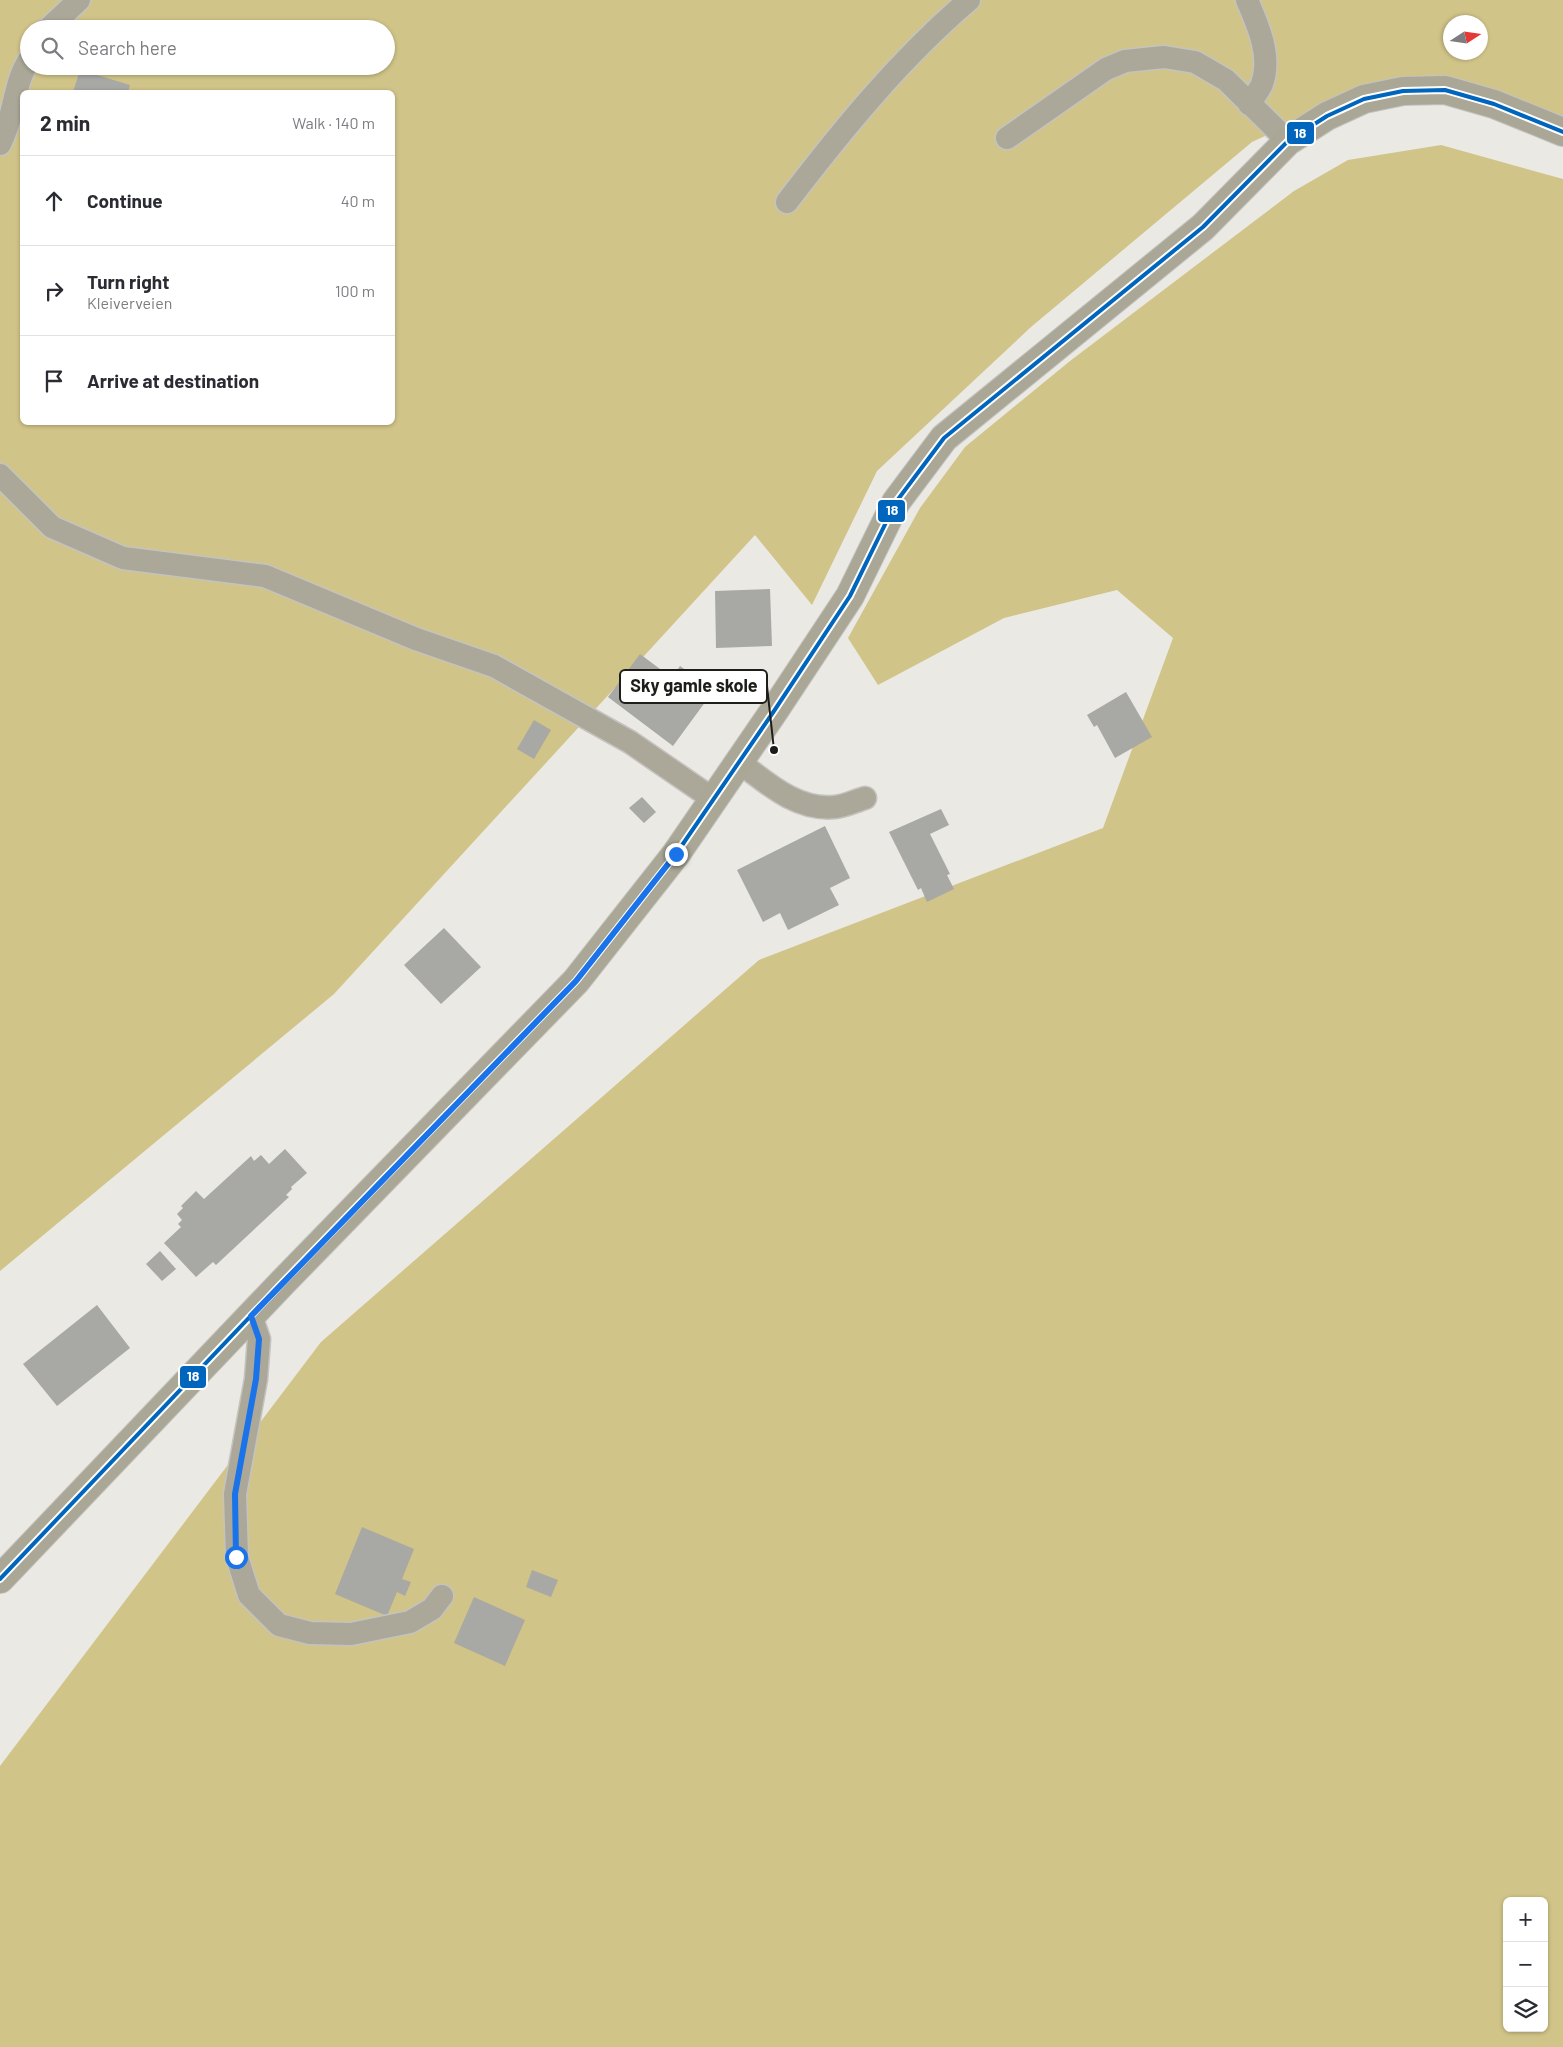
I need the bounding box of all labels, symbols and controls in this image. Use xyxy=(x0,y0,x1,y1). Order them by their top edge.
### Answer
north arrow xyxy=(1443,15,1488,60)
search box xyxy=(20,20,395,75)
icon: search xyxy=(38,34,66,62)
text: Search here xyxy=(78,36,177,59)
text: 2 min xyxy=(40,110,90,135)
text: Walk · 140 m xyxy=(292,113,375,132)
line badge: 18 xyxy=(1286,121,1315,145)
text: 18 xyxy=(1294,124,1307,141)
icon: ahead xyxy=(40,187,68,215)
text: Continue xyxy=(87,189,163,212)
text: 40 m xyxy=(341,191,375,210)
text: Turn right xyxy=(87,270,169,293)
icon: right xyxy=(40,277,68,305)
text: 100 m xyxy=(335,281,375,300)
text: Kleiverveien xyxy=(87,293,172,312)
icon: arrive xyxy=(40,367,68,395)
text: Arrive at destination xyxy=(87,369,259,392)
line badge: 18 xyxy=(877,499,906,523)
text: 18 xyxy=(886,501,899,518)
callout: Sky gamle skole xyxy=(620,670,767,703)
text: Sky gamle skole xyxy=(630,674,758,696)
route end xyxy=(665,843,688,866)
line badge: 18 xyxy=(179,1365,207,1389)
text: 18 xyxy=(187,1367,200,1384)
route start xyxy=(225,1546,248,1569)
map controls xyxy=(1503,1897,1548,2032)
button: + xyxy=(1503,1897,1548,1942)
button: − xyxy=(1503,1942,1548,1987)
button: layers xyxy=(1503,1987,1548,2032)

